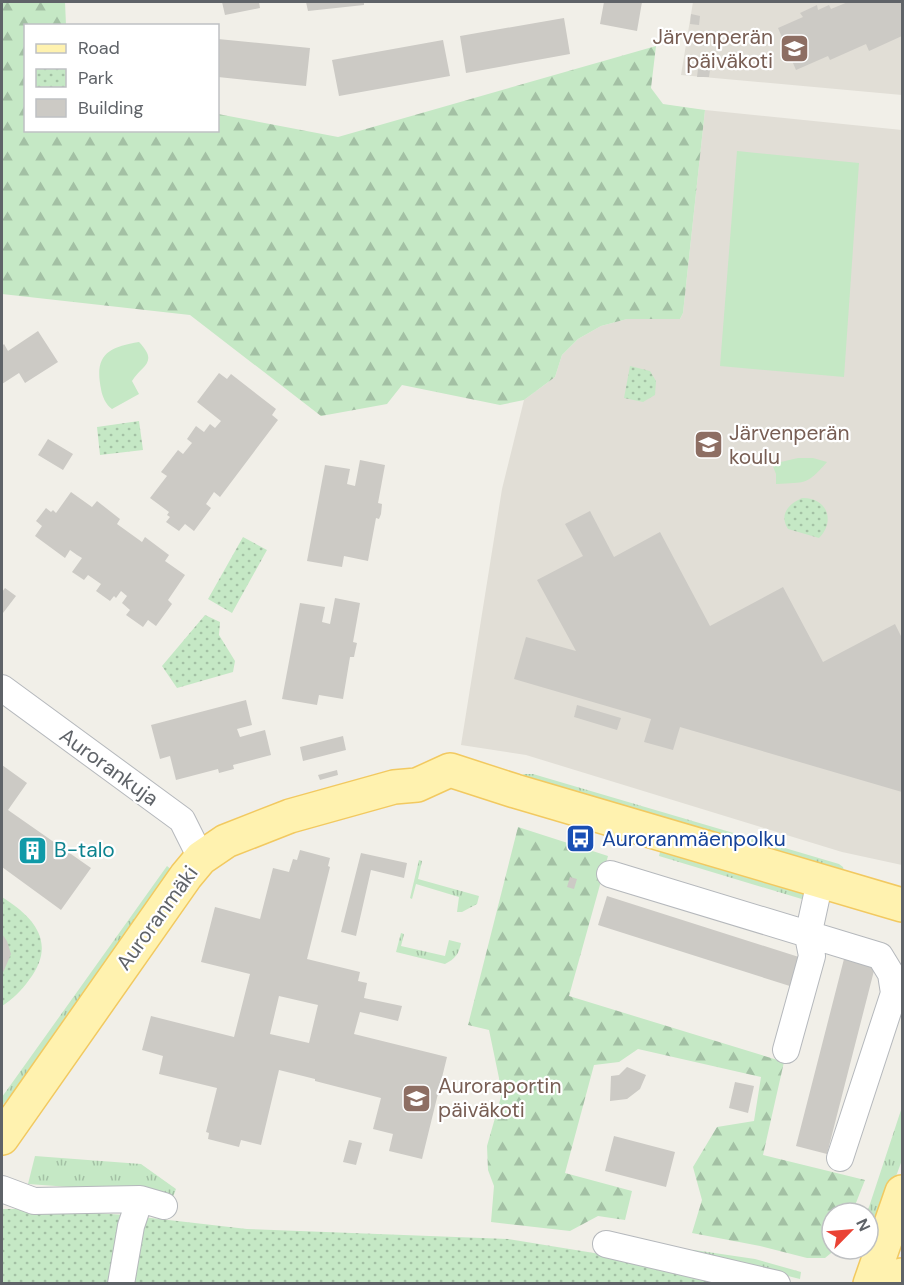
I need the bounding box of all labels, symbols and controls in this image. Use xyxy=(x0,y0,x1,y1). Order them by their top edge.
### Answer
place label: Järvenperän päiväkoti xyxy=(652,23,773,75)
legend xyxy=(24,24,219,132)
school or university icon: Järvenperän päiväkoti xyxy=(778,33,810,65)
text: Road xyxy=(78,36,120,60)
text: Park xyxy=(78,66,114,90)
text: Building xyxy=(78,96,143,120)
place label: Järvenperän koulu xyxy=(729,419,850,471)
school or university icon: Järvenperän koulu xyxy=(692,429,724,461)
street label: Aurorankuja xyxy=(54,722,164,812)
bus stop icon: Auroranmäenpolku xyxy=(565,823,597,855)
place label: Auroranmäenpolku xyxy=(602,825,786,853)
building icon: B-talo xyxy=(17,834,49,866)
place label: B-talo xyxy=(54,836,115,864)
street label: Auroranmäki xyxy=(110,860,204,976)
place label: Auroraportin päiväkoti xyxy=(438,1072,561,1124)
school or university icon: Auroraportin päiväkoti xyxy=(401,1082,433,1114)
north arrow xyxy=(820,1201,880,1261)
text: N xyxy=(851,1215,875,1235)

